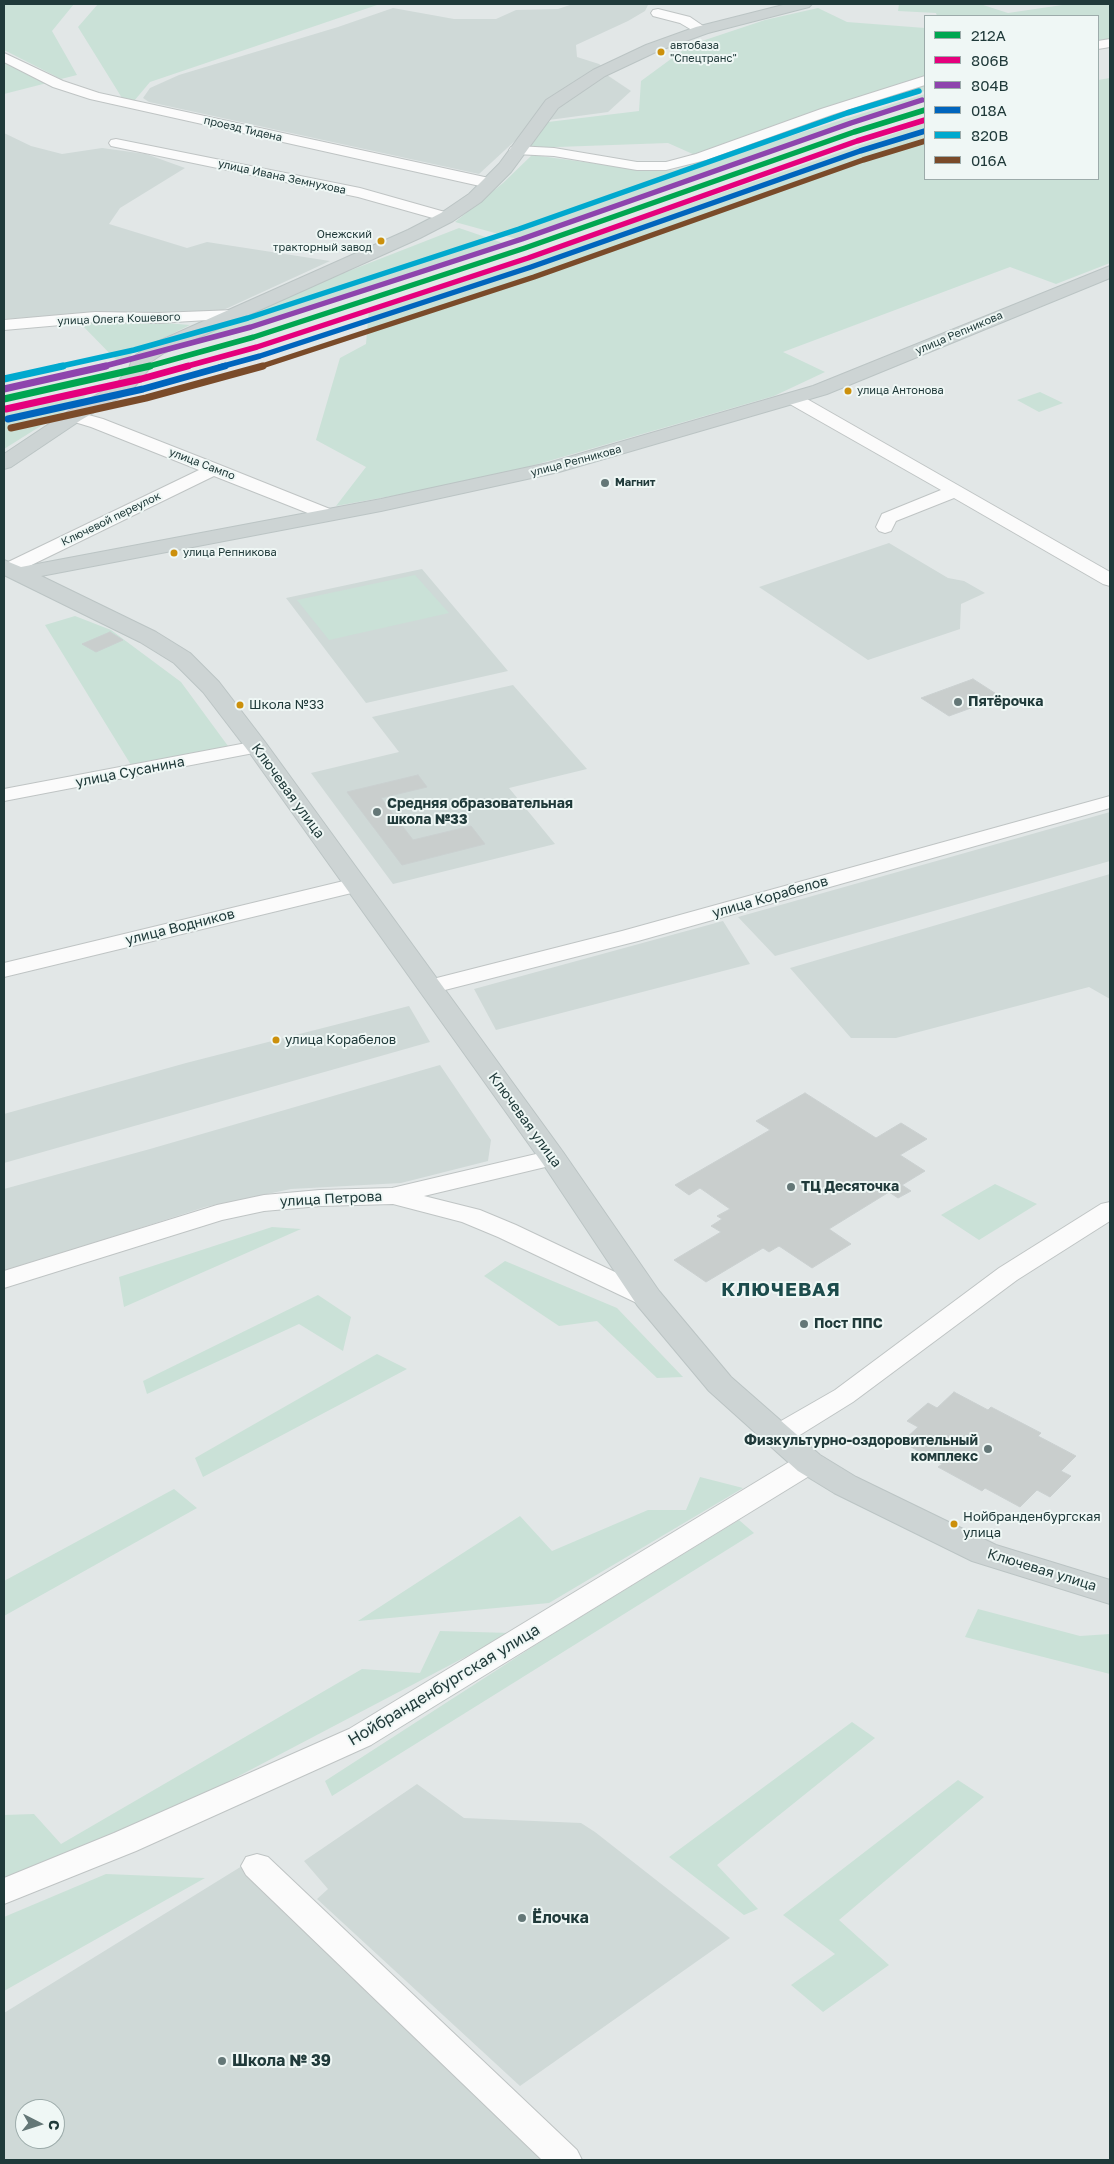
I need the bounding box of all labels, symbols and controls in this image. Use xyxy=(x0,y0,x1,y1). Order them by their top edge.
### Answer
legend xyxy=(924,15,1099,180)
text: 212А xyxy=(971,26,1006,44)
place label: автобаза "Спецтранс" xyxy=(670,39,737,65)
marker: автобаза "Спецтранс" xyxy=(656,47,666,57)
text: 806В xyxy=(971,51,1009,69)
text: 804В xyxy=(971,76,1009,94)
text: 018А xyxy=(971,101,1007,119)
street label: проезд Тидена xyxy=(203,114,283,144)
text: 820В xyxy=(971,126,1008,144)
text: 016А xyxy=(971,151,1007,169)
street label: улица Ивана Земнухова xyxy=(217,157,347,197)
place label: Онежский тракторный завод xyxy=(273,228,372,254)
marker: Онежский тракторный завод xyxy=(376,236,386,246)
street label: улица Репникова xyxy=(913,309,1005,357)
street label: улица Олега Кошевого xyxy=(57,310,181,328)
place label: улица Антонова xyxy=(857,384,944,398)
marker: улица Антонова xyxy=(843,386,853,396)
street label: улица Репникова xyxy=(529,443,623,479)
street label: улица Сампо xyxy=(167,445,237,483)
place label: Магнит xyxy=(615,476,655,490)
marker: Магнит xyxy=(599,477,611,489)
street label: Ключевой переулок xyxy=(59,489,163,549)
place label: улица Репникова xyxy=(183,546,277,560)
marker: улица Репникова xyxy=(169,548,179,558)
place label: Пятёрочка xyxy=(968,694,1043,710)
marker: Пятёрочка xyxy=(952,696,964,708)
place label: Школа №33 xyxy=(249,697,324,713)
marker: Школа №33 xyxy=(235,700,245,710)
street label: Ключевая улица xyxy=(248,740,328,842)
street label: улица Сусанина xyxy=(74,753,186,791)
place label: Средняя образовательная школа №33 xyxy=(387,796,573,829)
marker: Средняя образовательная школа №33 xyxy=(371,806,383,818)
street label: улица Корабелов xyxy=(710,872,830,922)
street label: улица Водников xyxy=(124,905,236,949)
place label: улица Корабелов xyxy=(285,1032,396,1048)
marker: улица Корабелов xyxy=(271,1035,281,1045)
street label: Ключевая улица xyxy=(485,1069,565,1171)
place label: ТЦ Десяточка xyxy=(801,1179,899,1195)
marker: ТЦ Десяточка xyxy=(785,1181,797,1193)
street label: улица Петрова xyxy=(279,1188,383,1210)
district label: КЛЮЧЕВАЯ xyxy=(720,1279,842,1301)
place label: Пост ППС xyxy=(814,1316,883,1332)
marker: Пост ППС xyxy=(798,1318,810,1330)
place label: Физкультурно-оздоровительный комплекс xyxy=(744,1433,978,1465)
marker: Физкультурно-оздоровительный комплекс xyxy=(982,1443,994,1455)
place label: Нойбранденбургская улица xyxy=(963,1509,1101,1540)
marker: Нойбранденбургская улица xyxy=(949,1519,959,1529)
street label: Ключевая улица xyxy=(985,1545,1099,1595)
street label: Нойбранденбургская улица xyxy=(345,1620,543,1750)
place label: Ёлочка xyxy=(532,1908,589,1928)
marker: Ёлочка xyxy=(516,1912,528,1924)
place label: Школа № 39 xyxy=(232,2051,331,2071)
marker: Школа № 39 xyxy=(216,2055,228,2067)
north arrow xyxy=(15,2099,65,2149)
text: С xyxy=(46,2120,63,2131)

